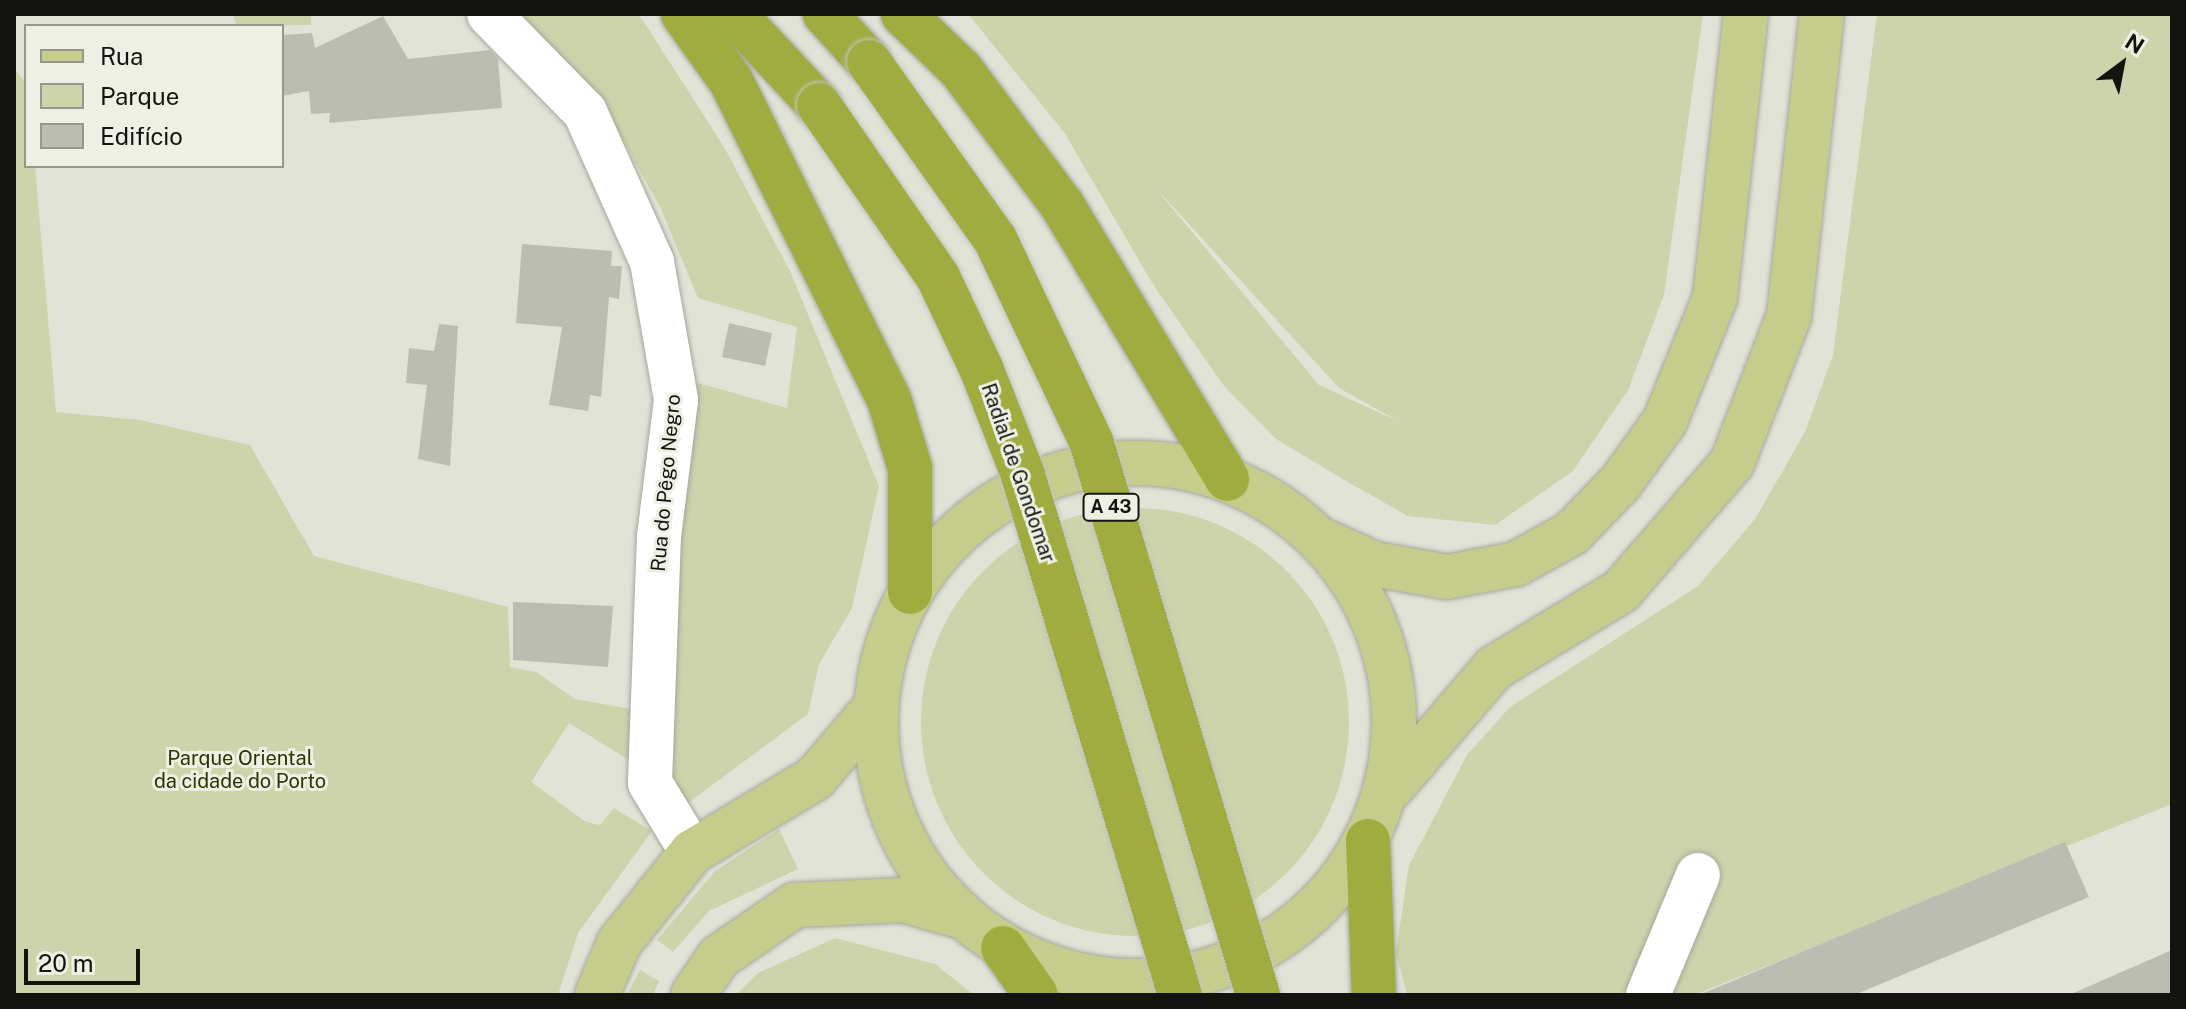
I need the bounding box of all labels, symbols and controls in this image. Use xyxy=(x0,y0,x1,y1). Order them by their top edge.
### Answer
legend xyxy=(24,24,284,168)
north arrow xyxy=(2082,24,2162,104)
text: N xyxy=(2121,28,2149,59)
text: Rua xyxy=(100,42,143,70)
text: Parque xyxy=(100,82,179,110)
text: Edifício xyxy=(100,122,183,150)
street label: Radial de Gondomar xyxy=(976,380,1060,566)
street label: Rua do Pêgo Negro xyxy=(646,393,686,573)
road number: A 43 xyxy=(1081,493,1141,521)
park label: Parque Oriental da cidade do Porto xyxy=(154,746,326,793)
scale bar xyxy=(28,933,144,983)
text: 20 m xyxy=(38,949,94,977)

